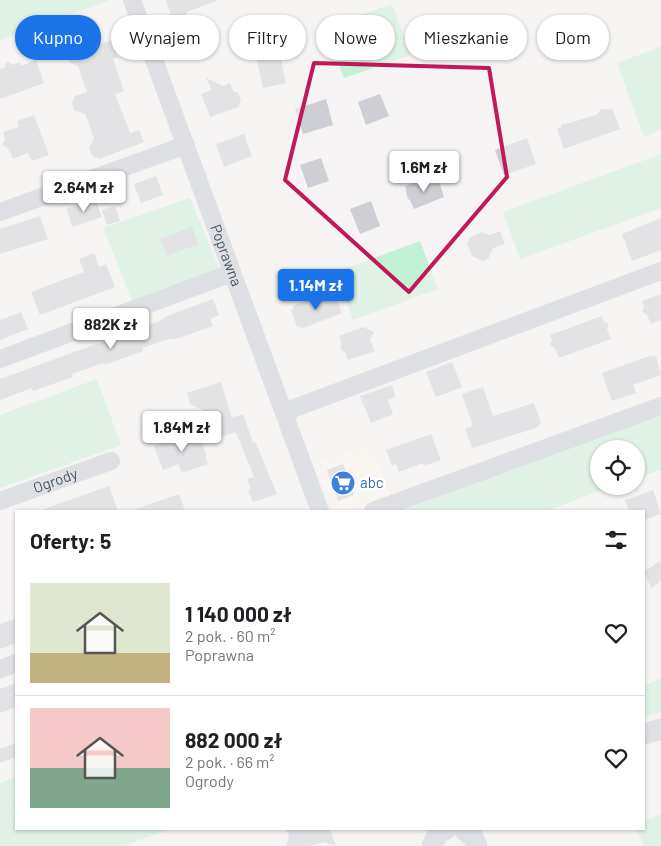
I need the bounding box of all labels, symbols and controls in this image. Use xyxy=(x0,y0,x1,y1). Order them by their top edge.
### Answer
chip: Kupno xyxy=(15,15,101,60)
chip: Wynajem xyxy=(111,15,219,60)
chip: Filtry xyxy=(229,15,306,60)
chip: Nowe xyxy=(316,15,395,60)
chip: Mieszkanie xyxy=(405,15,527,60)
chip: Dom xyxy=(537,15,609,60)
pin: 1.6M zł xyxy=(378,150,470,193)
text: 1.6M zł xyxy=(400,157,448,176)
pin: 2.64M zł xyxy=(32,170,136,213)
text: 2.64M zł xyxy=(54,177,114,196)
street label: Poprawna xyxy=(207,221,246,288)
pin: 1.14M zł xyxy=(264,268,368,311)
text: 1.14M zł xyxy=(289,275,343,294)
pin: 882K zł xyxy=(65,308,157,350)
text: 882K zł xyxy=(84,314,138,333)
pin: 1.84M zł xyxy=(130,410,234,453)
text: 1.84M zł xyxy=(153,417,211,436)
map controls xyxy=(590,440,645,495)
button: locate xyxy=(590,440,645,495)
street label: Ogrody xyxy=(31,464,80,496)
supermarket icon: abc xyxy=(330,470,356,496)
place label: abc xyxy=(360,473,384,491)
icon: filters xyxy=(602,526,630,554)
text: Oferty: 5 xyxy=(30,528,111,553)
text: 1 140 000 zł xyxy=(185,601,292,626)
icon: home xyxy=(70,603,130,663)
icon: heart xyxy=(602,619,630,647)
text: 2 pok. · 60 m² xyxy=(185,626,275,645)
text: Poprawna xyxy=(185,645,254,664)
text: 882 000 zł xyxy=(185,727,283,752)
icon: home xyxy=(70,728,130,788)
icon: heart xyxy=(602,744,630,772)
text: 2 pok. · 66 m² xyxy=(185,752,275,771)
text: Ogrody xyxy=(185,771,234,790)

